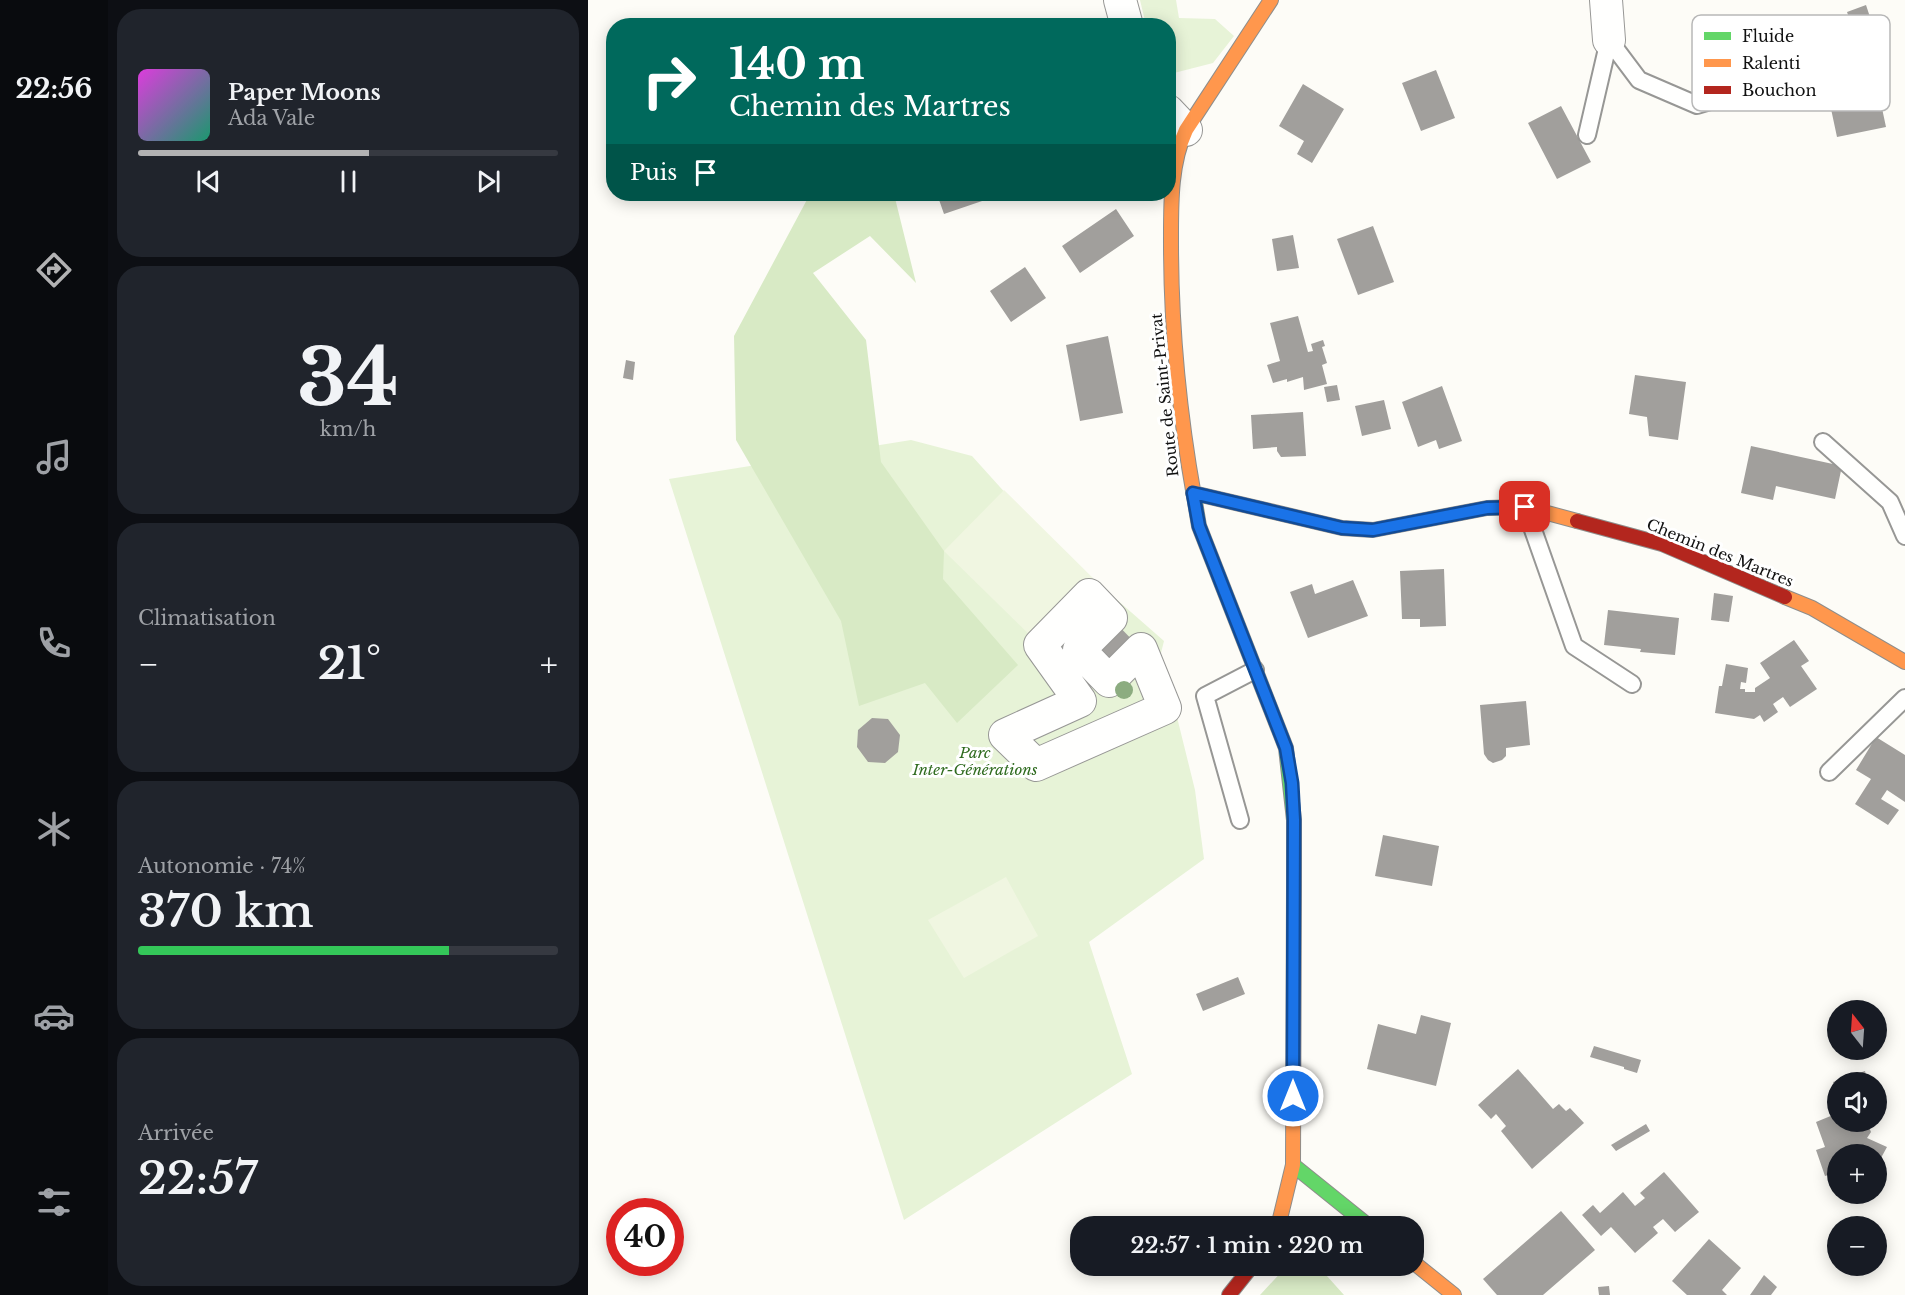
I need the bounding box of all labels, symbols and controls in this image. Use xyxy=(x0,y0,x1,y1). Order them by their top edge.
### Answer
legend xyxy=(1692,15,1890,111)
text: Fluide xyxy=(1742,26,1794,46)
text: 140 m xyxy=(729,38,865,90)
icon: right xyxy=(630,42,708,120)
text: Ralenti xyxy=(1742,53,1801,73)
text: 22:56 xyxy=(15,72,93,105)
text: Paper Moons xyxy=(228,79,381,106)
text: Bouchon xyxy=(1742,80,1817,100)
text: Chemin des Martres xyxy=(729,90,1011,123)
text: Ada Vale xyxy=(228,106,315,130)
icon: arrive xyxy=(689,156,722,189)
text: Puis xyxy=(630,159,677,186)
icon: previous xyxy=(192,165,225,198)
icon: pause xyxy=(332,165,365,198)
icon: next xyxy=(472,165,505,198)
icon: directions xyxy=(33,249,75,291)
street label: Route de Saint-Privat xyxy=(1146,312,1183,478)
text: 34 xyxy=(297,329,399,426)
text: km/h xyxy=(320,417,376,441)
icon: music xyxy=(33,436,75,478)
pin xyxy=(1499,481,1550,532)
icon: arrive xyxy=(1508,490,1541,523)
street label: Chemin des Martres xyxy=(1644,514,1796,591)
text: Climatisation xyxy=(138,606,276,630)
icon: phone xyxy=(33,622,75,664)
text: 21° xyxy=(318,635,381,691)
text: − xyxy=(138,644,159,685)
text: + xyxy=(540,644,558,685)
park label: Parc Inter-Générations xyxy=(912,743,1038,779)
icon: climate xyxy=(33,808,75,850)
text: Autonomie · 74% xyxy=(138,854,306,878)
text: 370 km xyxy=(138,883,314,939)
icon: car xyxy=(33,995,75,1037)
north arrow xyxy=(1827,1000,1887,1060)
map controls xyxy=(1827,1000,1887,1276)
position arrow xyxy=(1261,1064,1325,1128)
button: sound xyxy=(1827,1072,1887,1132)
text: Arrivée xyxy=(138,1121,214,1145)
button: + xyxy=(1827,1144,1887,1204)
text: 22:57 xyxy=(138,1150,258,1206)
icon: filters xyxy=(33,1181,75,1223)
speed limit sign: 40 xyxy=(606,1198,684,1276)
button: − xyxy=(1827,1216,1887,1276)
text: 22:57 · 1 min · 220 m xyxy=(1131,1232,1363,1259)

